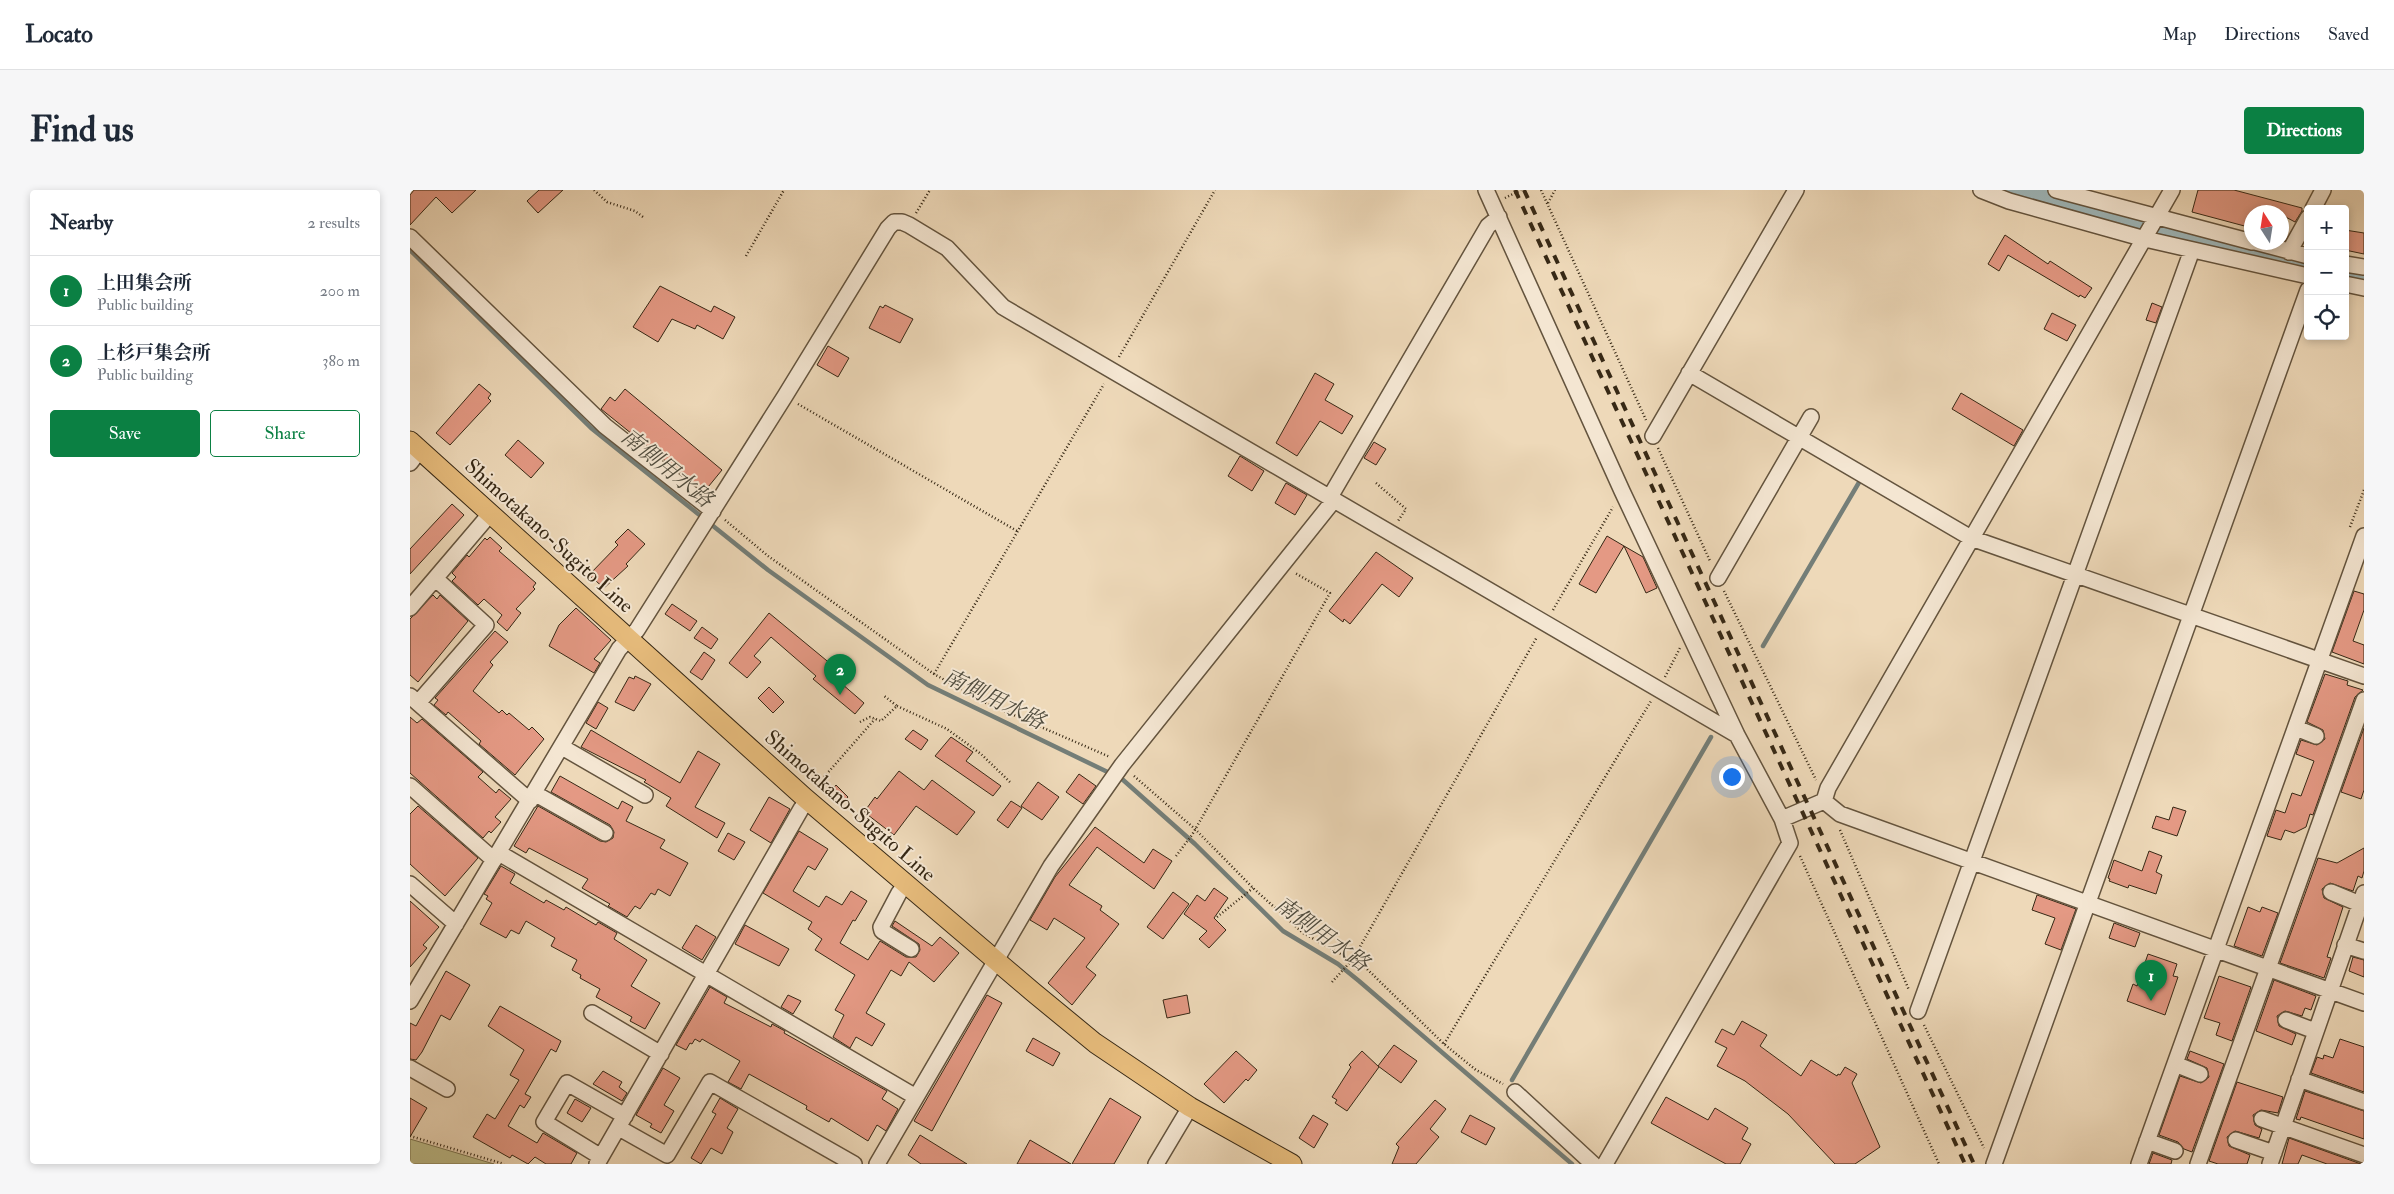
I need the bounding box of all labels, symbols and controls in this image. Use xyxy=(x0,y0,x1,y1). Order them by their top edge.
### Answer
text: Locato xyxy=(25,19,93,50)
text: Map xyxy=(2163,23,2196,46)
text: Directions xyxy=(2224,23,2300,46)
text: Saved xyxy=(2328,23,2369,46)
button: Directions xyxy=(2244,107,2364,154)
text: Find us xyxy=(30,108,134,152)
north arrow xyxy=(2244,205,2289,250)
map controls xyxy=(2304,205,2349,340)
button: + xyxy=(2304,205,2349,250)
text: Nearby xyxy=(50,209,113,236)
text: 2 results xyxy=(307,213,360,233)
button: − xyxy=(2304,250,2349,295)
text: 上田集会所 xyxy=(97,271,192,295)
text: 1 xyxy=(63,281,69,301)
text: 200 m xyxy=(320,281,360,301)
text: Public building xyxy=(97,295,193,315)
button: locate xyxy=(2304,295,2349,340)
text: 上杉戸集会所 xyxy=(97,341,211,365)
text: 2 xyxy=(62,351,70,371)
text: 380 m xyxy=(322,351,360,371)
text: Public building xyxy=(97,365,193,385)
button: Save xyxy=(50,410,200,457)
button: Share xyxy=(210,410,360,457)
water label: 南側用水路 xyxy=(615,423,720,515)
street label: Shimotakano-Sugito Line xyxy=(459,453,639,619)
pin: 2 xyxy=(824,654,856,695)
water label: 南側用水路 xyxy=(938,662,1051,737)
street label: Shimotakano-Sugito Line xyxy=(759,724,941,888)
your location xyxy=(1719,764,1745,790)
water label: 南側用水路 xyxy=(1269,890,1376,979)
pin: 1 xyxy=(2135,960,2167,1001)

